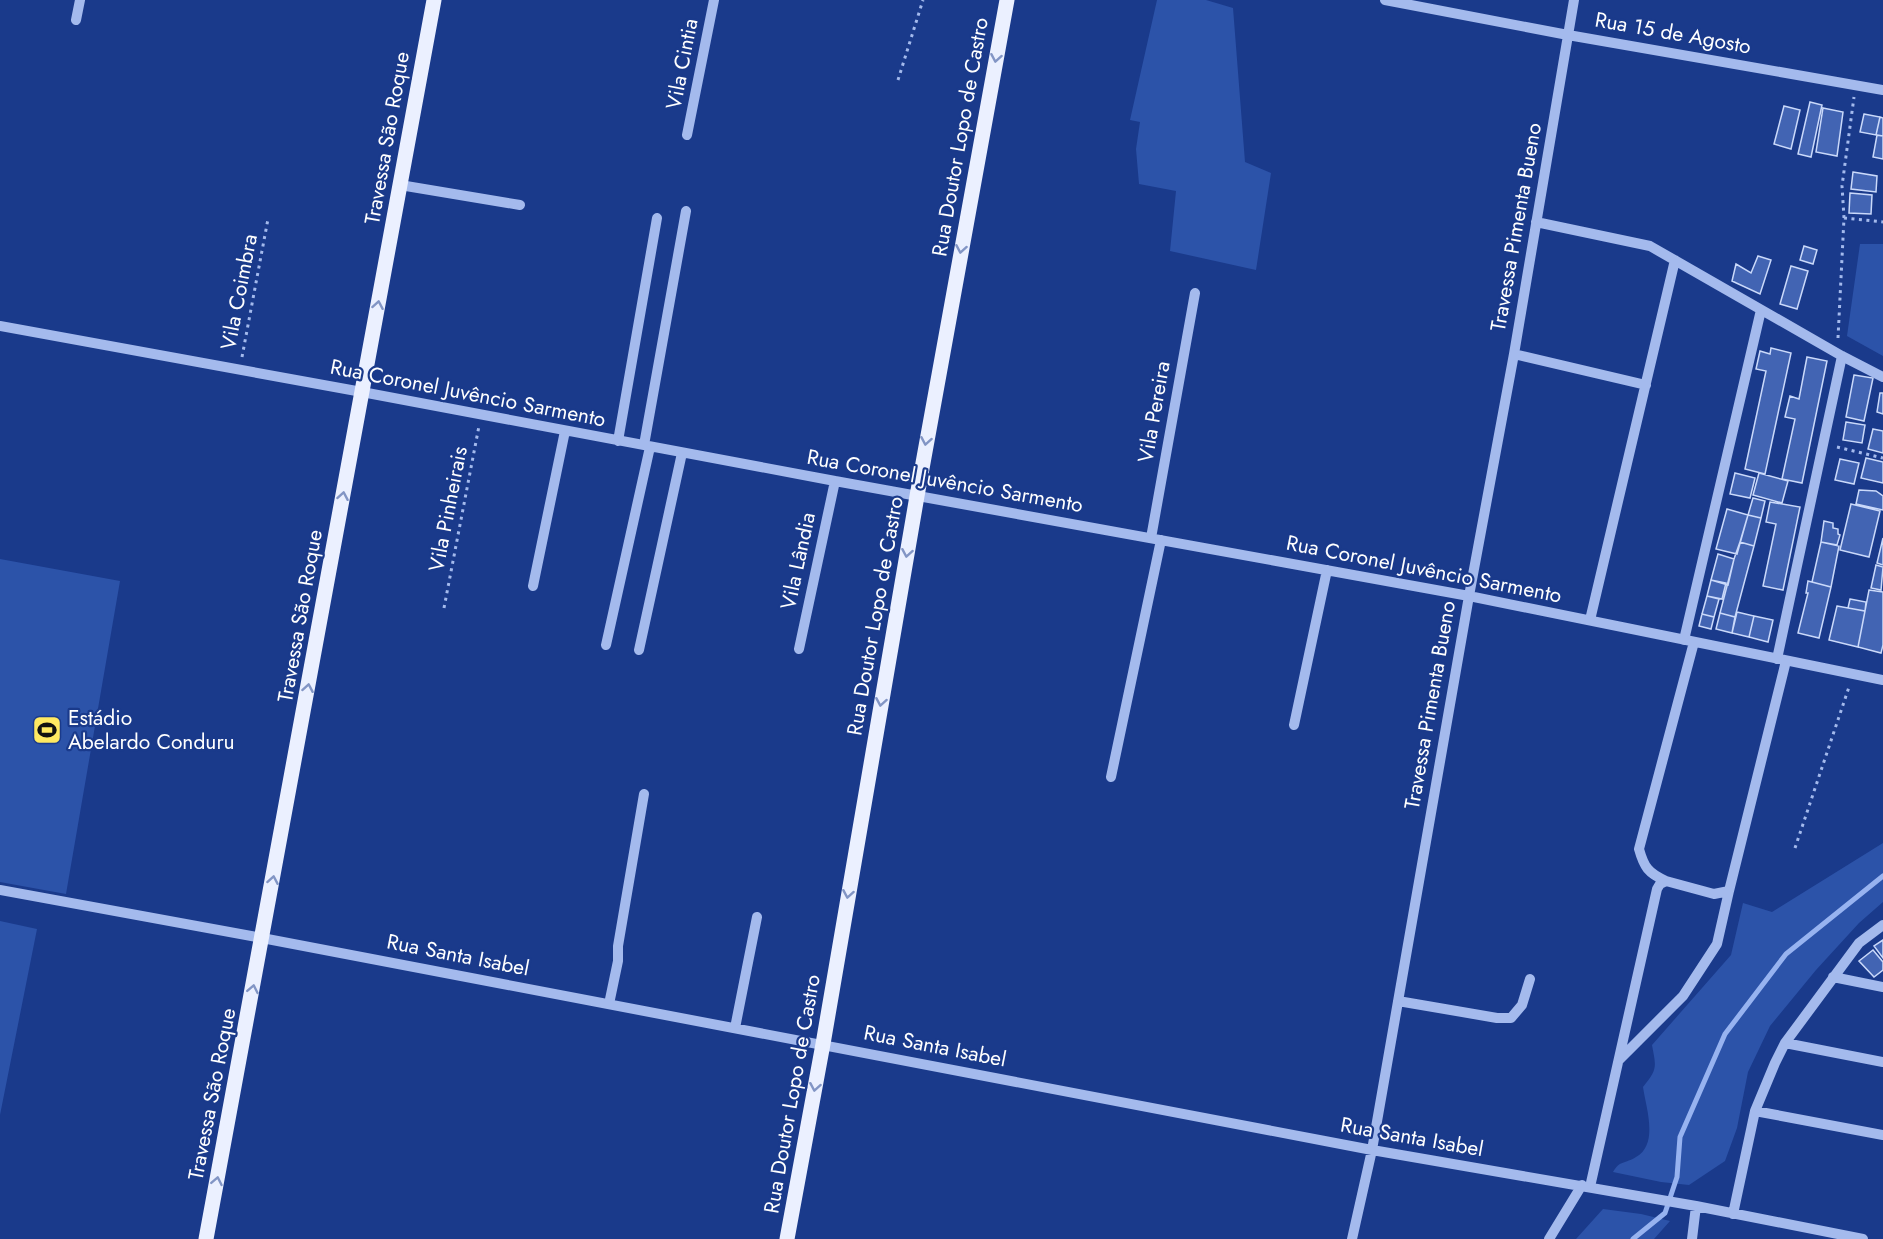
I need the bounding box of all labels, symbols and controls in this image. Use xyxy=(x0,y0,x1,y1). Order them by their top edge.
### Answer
street label: Rua 15 de Agosto xyxy=(1593,4,1753,62)
street label: Rua Doutor Lopo de Castro xyxy=(924,15,996,259)
street label: Vila Cintia xyxy=(658,16,706,112)
street label: Travessa São Roque xyxy=(357,49,417,227)
one-way arrow xyxy=(990,52,1003,62)
street label: Travessa Pimenta Bueno xyxy=(1483,120,1549,334)
street label: Vila Coimbra xyxy=(213,231,265,353)
one-way arrow xyxy=(955,244,968,254)
one-way arrow xyxy=(371,300,384,310)
street label: Rua Coronel Juvêncio Sarmento xyxy=(328,352,608,434)
street label: Vila Pereira xyxy=(1130,359,1178,465)
one-way arrow xyxy=(921,437,933,446)
street label: Rua Coronel Juvêncio Sarmento xyxy=(805,442,1085,520)
street label: Vila Pinheirais xyxy=(421,444,475,574)
one-way arrow xyxy=(336,492,349,502)
street label: Rua Doutor Lopo de Castro xyxy=(839,494,911,738)
street label: Vila Lândia xyxy=(773,510,823,612)
street label: Travessa São Roque xyxy=(270,527,330,705)
street label: Rua Coronel Juvêncio Sarmento xyxy=(1284,528,1564,610)
one-way arrow xyxy=(901,549,913,558)
street label: Travessa Pimenta Bueno xyxy=(1397,598,1463,812)
one-way arrow xyxy=(301,684,314,694)
one-way arrow xyxy=(875,697,888,707)
place label: Estádio Abelardo Conduru xyxy=(68,703,235,757)
sports icon: Estádio Abelardo Conduru xyxy=(31,714,63,746)
one-way arrow xyxy=(266,875,279,885)
one-way arrow xyxy=(843,890,855,899)
street label: Rua Santa Isabel xyxy=(384,926,532,984)
street label: Rua Doutor Lopo de Castro xyxy=(756,972,828,1216)
one-way arrow xyxy=(246,985,259,995)
street label: Travessa São Roque xyxy=(181,1005,243,1183)
street label: Rua Santa Isabel xyxy=(861,1017,1009,1075)
one-way arrow xyxy=(809,1081,822,1091)
street label: Rua Santa Isabel xyxy=(1338,1110,1486,1164)
one-way arrow xyxy=(210,1176,223,1186)

